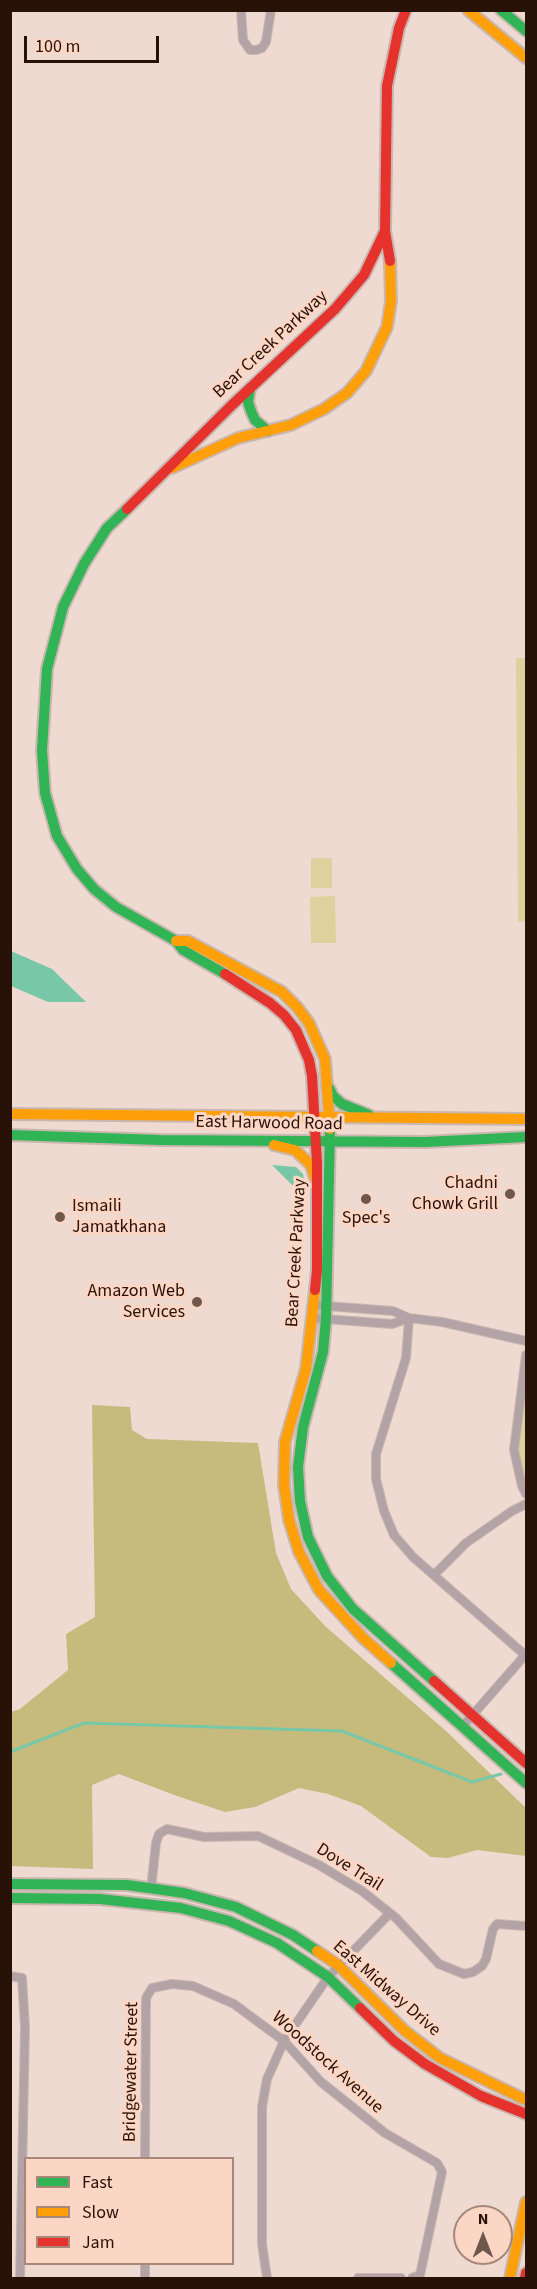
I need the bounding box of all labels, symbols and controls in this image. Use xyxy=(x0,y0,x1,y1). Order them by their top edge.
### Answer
scale bar xyxy=(27,24,162,62)
text: 100 m xyxy=(35,34,80,59)
street label: Bear Creek Parkway xyxy=(209,286,333,404)
street label: East Harwood Road xyxy=(195,1112,343,1136)
place label: Chadni Chowk Grill xyxy=(412,1173,498,1216)
street label: Bear Creek Parkway xyxy=(282,1178,312,1328)
marker: Chadni Chowk Grill xyxy=(503,1187,517,1201)
marker: Spec's xyxy=(359,1192,373,1206)
place label: Ismaili Jamatkhana xyxy=(72,1196,166,1238)
place label: Spec's xyxy=(342,1208,390,1230)
marker: Ismaili Jamatkhana xyxy=(53,1210,67,1224)
place label: Amazon Web Services xyxy=(88,1281,185,1324)
marker: Amazon Web Services xyxy=(190,1295,204,1309)
street label: Dove Trail xyxy=(312,1839,386,1897)
street label: East Midway Drive xyxy=(328,1936,444,2042)
street label: Bridgewater Street xyxy=(120,2002,144,2142)
street label: Woodstock Avenue xyxy=(267,2007,387,2119)
legend xyxy=(24,2157,234,2265)
text: Fast xyxy=(82,2170,113,2195)
text: Slow xyxy=(82,2200,119,2225)
north arrow xyxy=(453,2205,513,2265)
text: N xyxy=(478,2208,488,2230)
text: Jam xyxy=(82,2230,115,2255)

